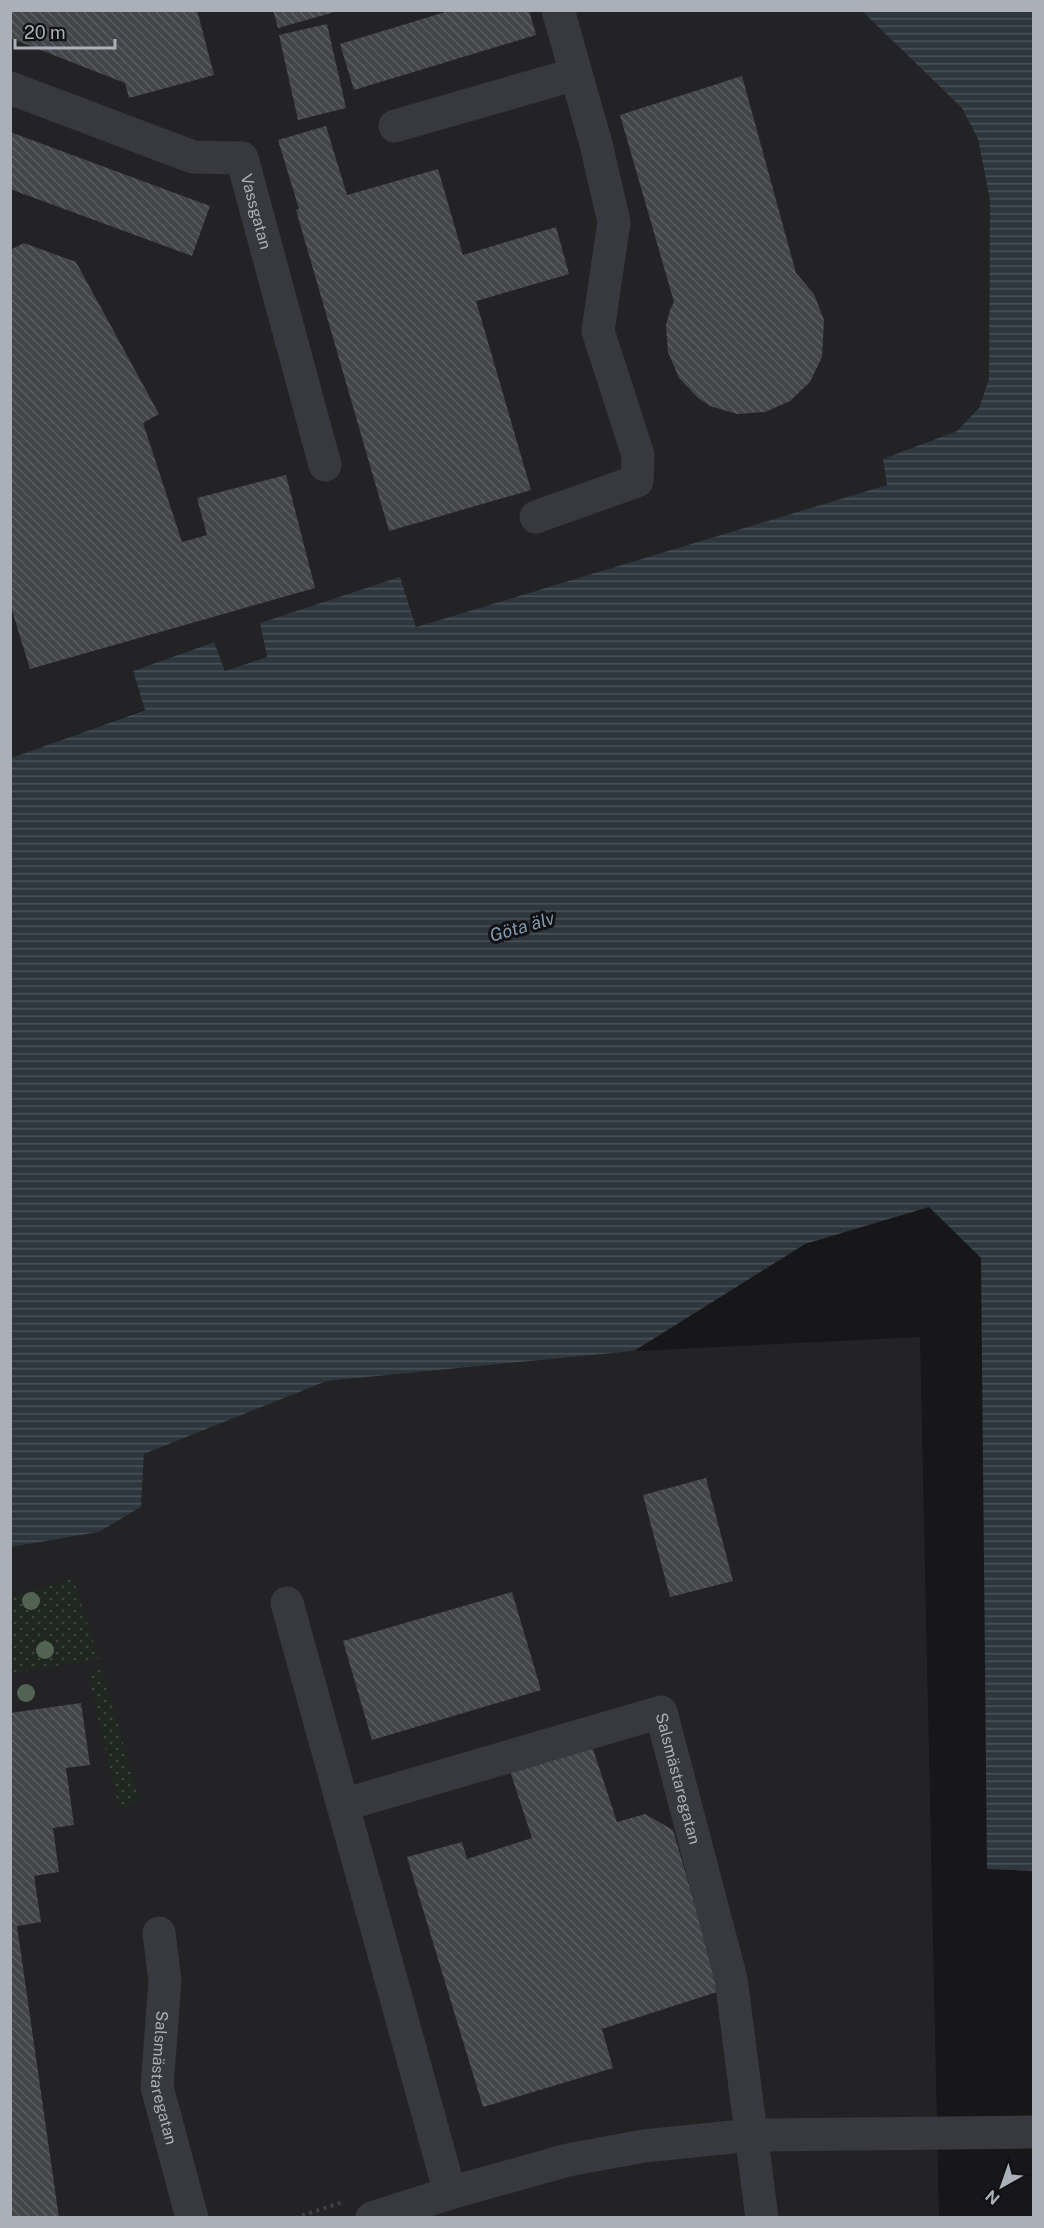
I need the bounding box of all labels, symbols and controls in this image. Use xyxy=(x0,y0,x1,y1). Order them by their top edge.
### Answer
scale bar xyxy=(15,12,116,50)
text: 20 m xyxy=(24,22,66,43)
street label: Vassgatan xyxy=(237,172,275,252)
water label: Göta älv xyxy=(487,907,557,946)
street label: Salsmästaregatan xyxy=(652,1711,704,1846)
street label: Salsmästaregatan xyxy=(147,2010,181,2147)
north arrow xyxy=(972,2156,1032,2216)
text: N xyxy=(982,2186,1004,2208)

